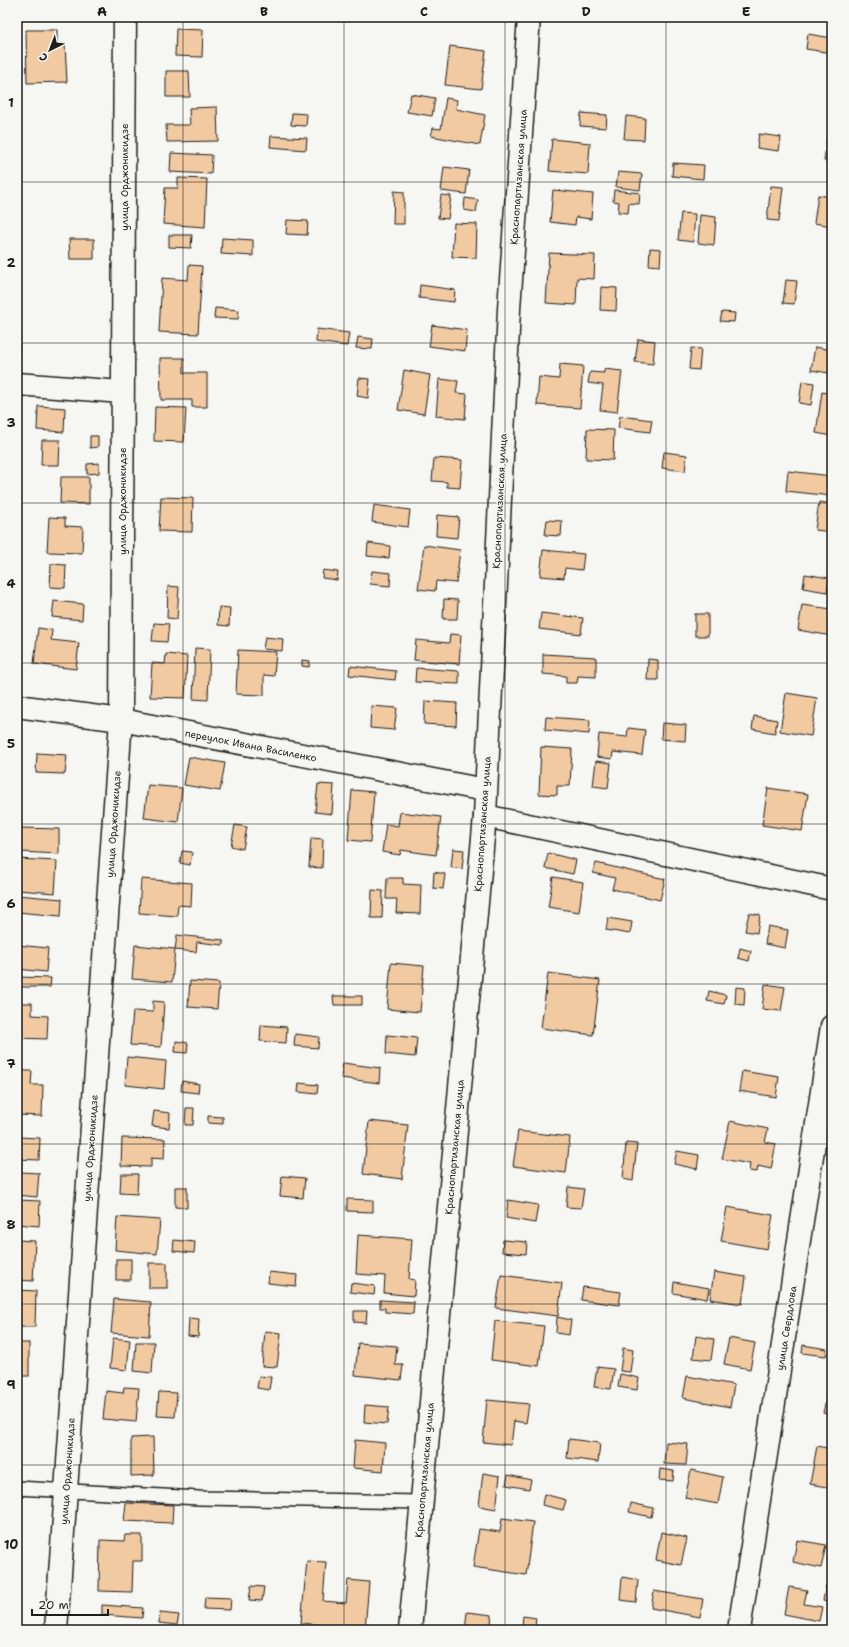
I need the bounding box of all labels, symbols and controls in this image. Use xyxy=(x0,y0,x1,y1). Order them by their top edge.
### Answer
text: A xyxy=(97,3,107,20)
text: B xyxy=(260,3,268,20)
text: C xyxy=(420,3,428,20)
text: D xyxy=(581,3,591,20)
text: E xyxy=(742,3,751,20)
north arrow xyxy=(30,30,70,70)
text: С xyxy=(36,49,51,65)
text: 1 xyxy=(8,94,14,111)
street label: Краснопартизанская улица xyxy=(507,108,530,245)
street label: улица Орджоникидзе xyxy=(118,123,131,231)
text: 2 xyxy=(6,254,16,271)
text: 3 xyxy=(6,414,16,431)
street label: Краснопартизанская улица xyxy=(489,432,510,569)
street label: улица Орджоникидзе xyxy=(116,447,129,555)
text: 4 xyxy=(6,575,16,592)
street label: переулок Ивана Василенко xyxy=(184,726,318,765)
text: 5 xyxy=(7,735,15,752)
street label: Краснопартизанская улица xyxy=(471,755,494,892)
street label: улица Орджоникидзе xyxy=(103,770,124,878)
text: 6 xyxy=(6,895,16,912)
text: 7 xyxy=(6,1055,16,1072)
street label: Краснопартизанская улица xyxy=(442,1078,467,1215)
street label: улица Орджоникидзе xyxy=(80,1094,101,1202)
text: 8 xyxy=(6,1216,16,1233)
street label: улица Свердлова xyxy=(773,1284,800,1371)
text: 9 xyxy=(6,1376,16,1393)
street label: Краснопартизанская улица xyxy=(412,1401,437,1538)
street label: улица Орджоникидзе xyxy=(57,1417,78,1525)
text: 10 xyxy=(4,1536,18,1553)
scale bar xyxy=(32,1591,108,1617)
text: 20 m xyxy=(38,1597,69,1613)

